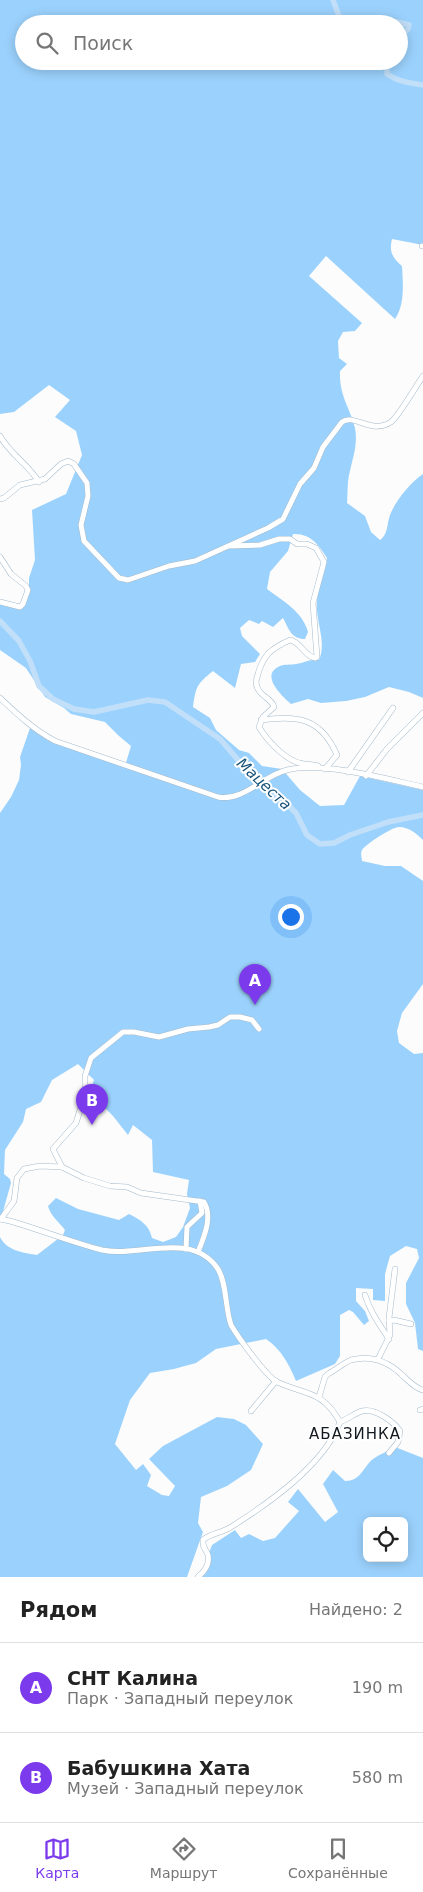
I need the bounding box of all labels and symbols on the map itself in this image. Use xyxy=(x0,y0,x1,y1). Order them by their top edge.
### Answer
water label: Мацеста xyxy=(233,754,295,814)
your location xyxy=(278,904,304,930)
pin: A xyxy=(239,964,271,1005)
pin: B xyxy=(76,1084,108,1125)
district label: АБАЗИНКА xyxy=(309,1425,401,1443)

